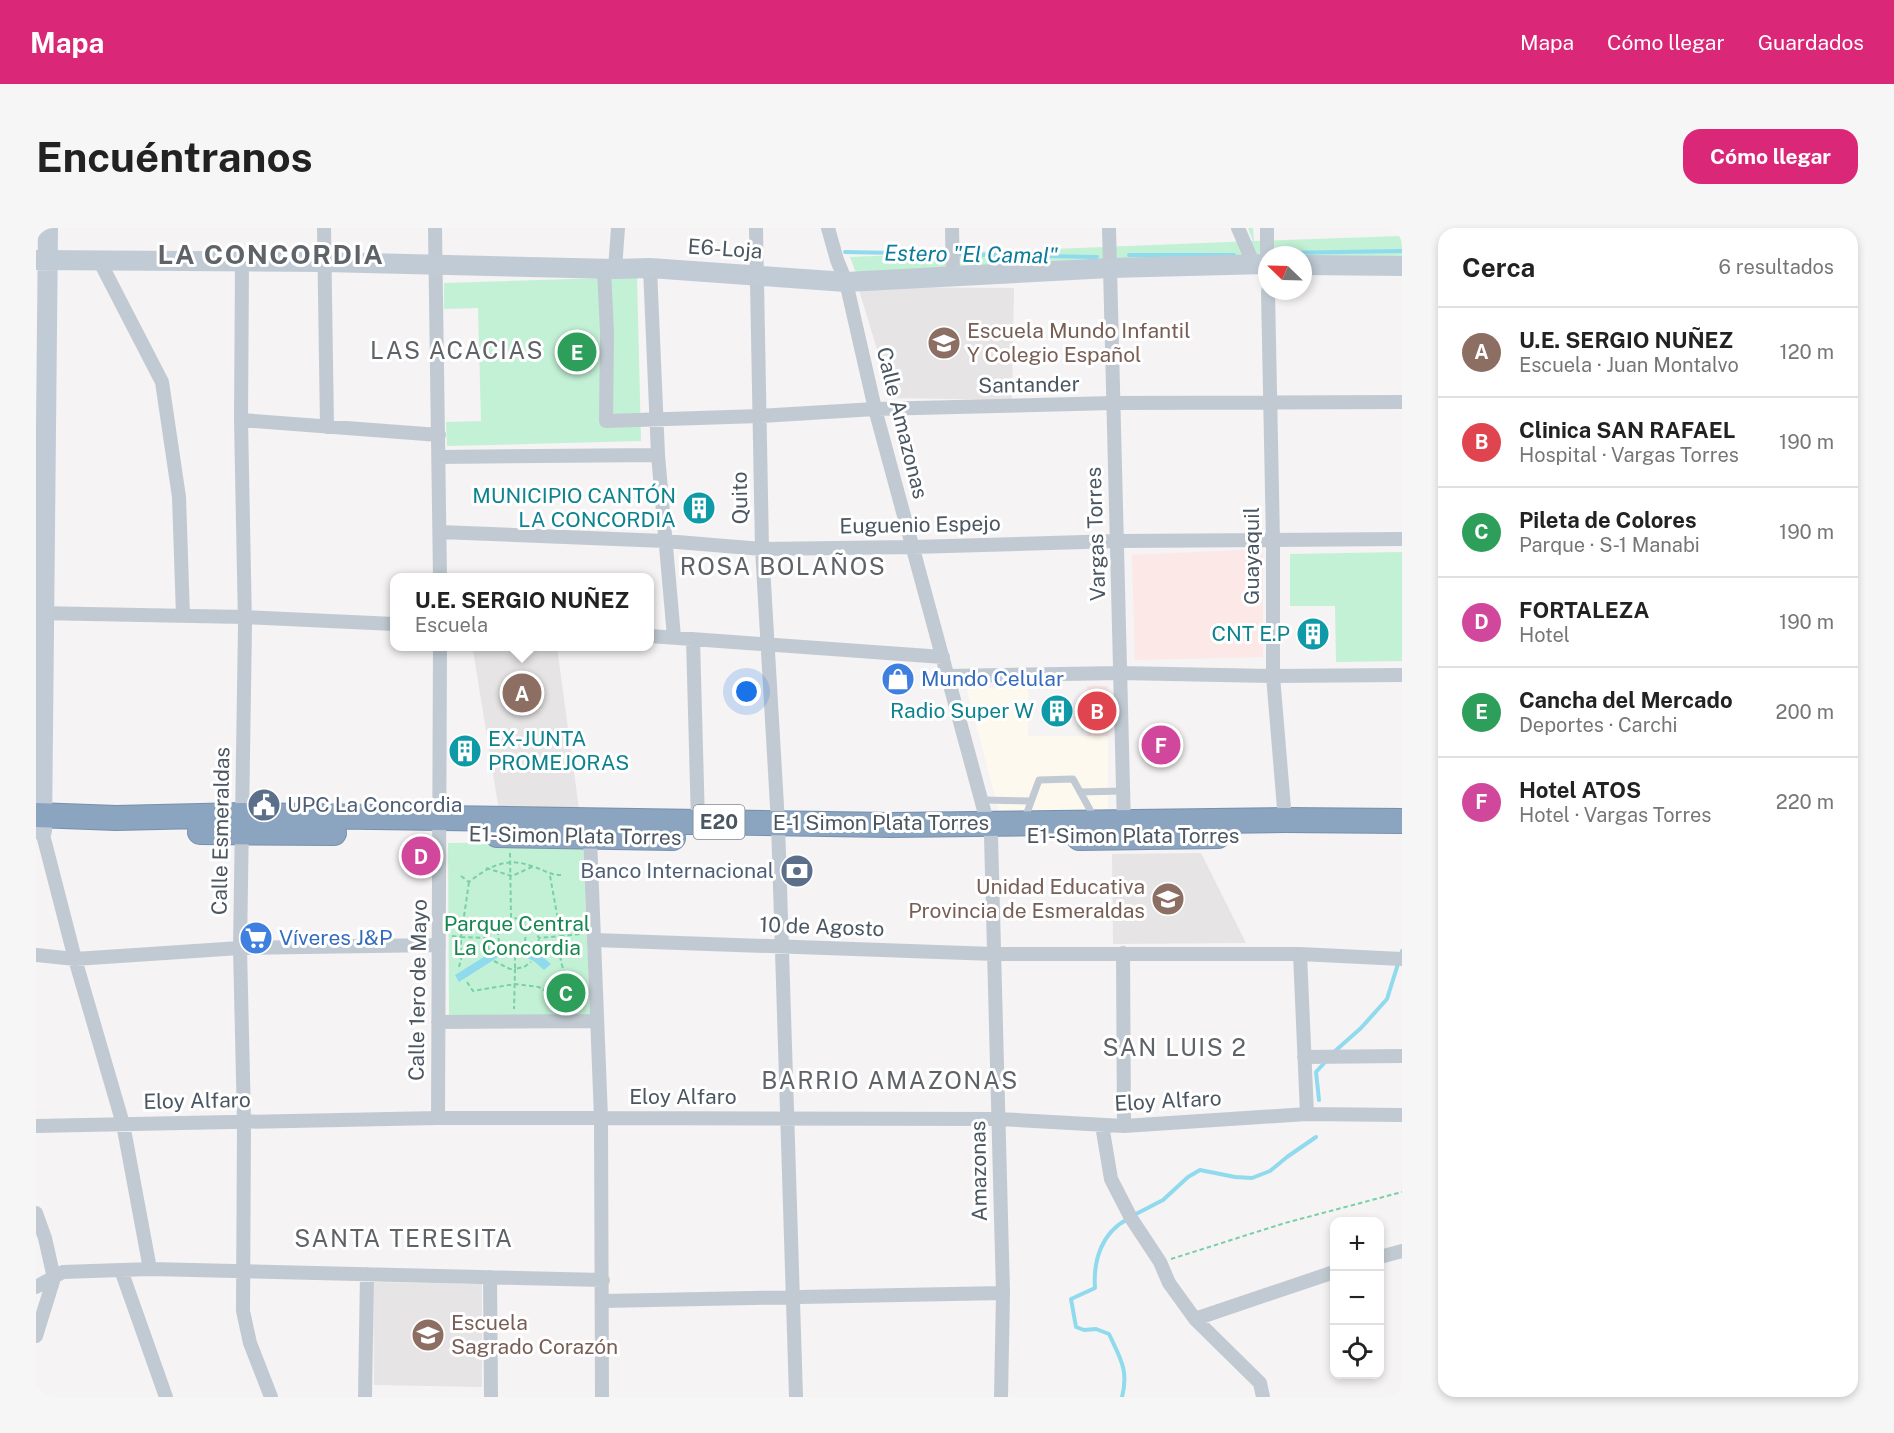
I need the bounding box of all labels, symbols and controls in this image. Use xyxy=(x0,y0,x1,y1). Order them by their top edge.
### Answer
text: Mapa xyxy=(30,26,104,59)
text: Mapa xyxy=(1520,30,1574,55)
text: Cómo llegar xyxy=(1607,30,1725,55)
text: Guardados xyxy=(1758,30,1864,55)
button: Cómo llegar xyxy=(1683,129,1858,184)
text: Encuéntranos xyxy=(36,132,313,181)
street label: E6-Loja xyxy=(687,233,763,264)
district label: LA CONCORDIA xyxy=(158,238,384,270)
water label: Estero "El Camal" xyxy=(884,239,1059,269)
north arrow xyxy=(1258,246,1312,300)
text: Cerca xyxy=(1462,252,1535,283)
text: 6 resultados xyxy=(1719,255,1834,279)
place label: Escuela Mundo Infantil Y Colegio Español xyxy=(967,318,1191,367)
school or university icon: Escuela Mundo Infantil Y Colegio Español xyxy=(926,325,962,361)
text: U.E. SERGIO NUÑEZ xyxy=(1519,327,1733,353)
pin: E xyxy=(558,330,596,374)
district label: LAS ACACIAS xyxy=(370,336,544,364)
text: A xyxy=(1474,340,1489,364)
text: 120 m xyxy=(1780,340,1834,364)
street label: Calle Amazonas xyxy=(872,344,933,501)
text: Escuela · Juan Montalvo xyxy=(1519,353,1739,377)
street label: Santander xyxy=(978,371,1080,398)
text: Clinica SAN RAFAEL xyxy=(1519,417,1735,443)
text: B xyxy=(1475,430,1488,454)
text: 190 m xyxy=(1779,430,1834,454)
text: Hospital · Vargas Torres xyxy=(1519,443,1739,467)
street label: Vargas Torres xyxy=(1081,467,1110,602)
street label: Quito xyxy=(727,471,752,525)
place label: MUNICIPIO CANTÓN LA CONCORDIA xyxy=(472,483,676,532)
building icon: MUNICIPIO CANTÓN LA CONCORDIA xyxy=(681,490,717,526)
street label: Guayaquil xyxy=(1239,507,1264,605)
text: Pileta de Colores xyxy=(1519,507,1697,533)
street label: Euguenio Espejo xyxy=(839,511,1001,538)
text: C xyxy=(1474,520,1489,544)
text: 190 m xyxy=(1779,520,1834,544)
text: Parque · S-1 Manabi xyxy=(1519,533,1700,557)
district label: ROSA BOLAÑOS xyxy=(680,552,886,580)
popup xyxy=(390,573,654,651)
text: U.E. SERGIO NUÑEZ xyxy=(415,587,629,613)
text: FORTALEZA xyxy=(1519,597,1649,623)
text: D xyxy=(1474,610,1489,634)
text: 190 m xyxy=(1779,610,1834,634)
text: Escuela xyxy=(415,613,488,637)
building icon: CNT E.P xyxy=(1295,616,1331,652)
place label: CNT E.P xyxy=(1211,621,1290,646)
text: Hotel xyxy=(1519,623,1570,647)
shop icon: Mundo Celular xyxy=(880,661,916,697)
place label: Mundo Celular xyxy=(921,666,1064,691)
pin: A xyxy=(502,670,542,716)
your location xyxy=(732,677,761,706)
text: Cancha del Mercado xyxy=(1519,687,1733,713)
pin: B xyxy=(1078,688,1116,734)
building icon: Radio Super W xyxy=(1039,693,1075,729)
place label: Radio Super W xyxy=(890,698,1034,723)
text: E xyxy=(1475,700,1488,724)
text: 200 m xyxy=(1776,700,1834,724)
text: Deportes · Carchi xyxy=(1519,713,1678,737)
pin: F xyxy=(1142,722,1180,768)
place label: EX-JUNTA PROMEJORAS xyxy=(488,726,629,775)
building icon: EX-JUNTA PROMEJORAS xyxy=(447,733,483,769)
street label: Calle Esmeraldas xyxy=(207,747,234,915)
text: Hotel ATOS xyxy=(1519,777,1641,803)
public building icon: UPC La Concordia xyxy=(246,787,282,823)
text: F xyxy=(1475,790,1488,814)
text: 220 m xyxy=(1776,790,1834,814)
place label: UPC La Concordia xyxy=(287,792,462,817)
text: Hotel · Vargas Torres xyxy=(1519,803,1711,827)
road number: E20 xyxy=(694,805,744,839)
street label: E-1 Simon Plata Torres xyxy=(773,810,989,835)
street label: E1-Simon Plata Torres xyxy=(468,821,682,850)
street label: E1-Simon Plata Torres xyxy=(1027,823,1239,848)
pin: D xyxy=(402,834,440,878)
bank icon: Banco Internacional xyxy=(779,853,815,889)
place label: Banco Internacional xyxy=(580,858,774,883)
place label: Unidad Educativa Provincia de Esmeraldas xyxy=(908,874,1145,923)
school or university icon: Unidad Educativa Provincia de Esmeraldas xyxy=(1150,881,1186,917)
street label: Calle 1ero de Mayo xyxy=(403,899,432,1081)
park label: Parque Central La Concordia xyxy=(444,911,590,960)
street label: 10 de Agosto xyxy=(759,912,885,941)
supermarket icon: Víveres J&P xyxy=(238,920,274,956)
place label: Víveres J&P xyxy=(279,925,392,950)
pin: C xyxy=(546,970,586,1016)
district label: SAN LUIS 2 xyxy=(1103,1033,1247,1061)
district label: BARRIO AMAZONAS xyxy=(761,1066,1019,1094)
street label: Eloy Alfaro xyxy=(629,1084,737,1109)
street label: Eloy Alfaro xyxy=(1114,1085,1222,1116)
street label: Eloy Alfaro xyxy=(143,1087,251,1114)
street label: Amazonas xyxy=(965,1120,992,1222)
map controls xyxy=(1330,1217,1384,1379)
button: + xyxy=(1330,1217,1384,1271)
district label: SANTA TERESITA xyxy=(294,1224,514,1252)
button: − xyxy=(1330,1271,1384,1325)
place label: Escuela Sagrado Corazón xyxy=(451,1310,618,1359)
school or university icon: Escuela Sagrado Corazón xyxy=(410,1317,446,1353)
button: locate xyxy=(1330,1325,1384,1379)

